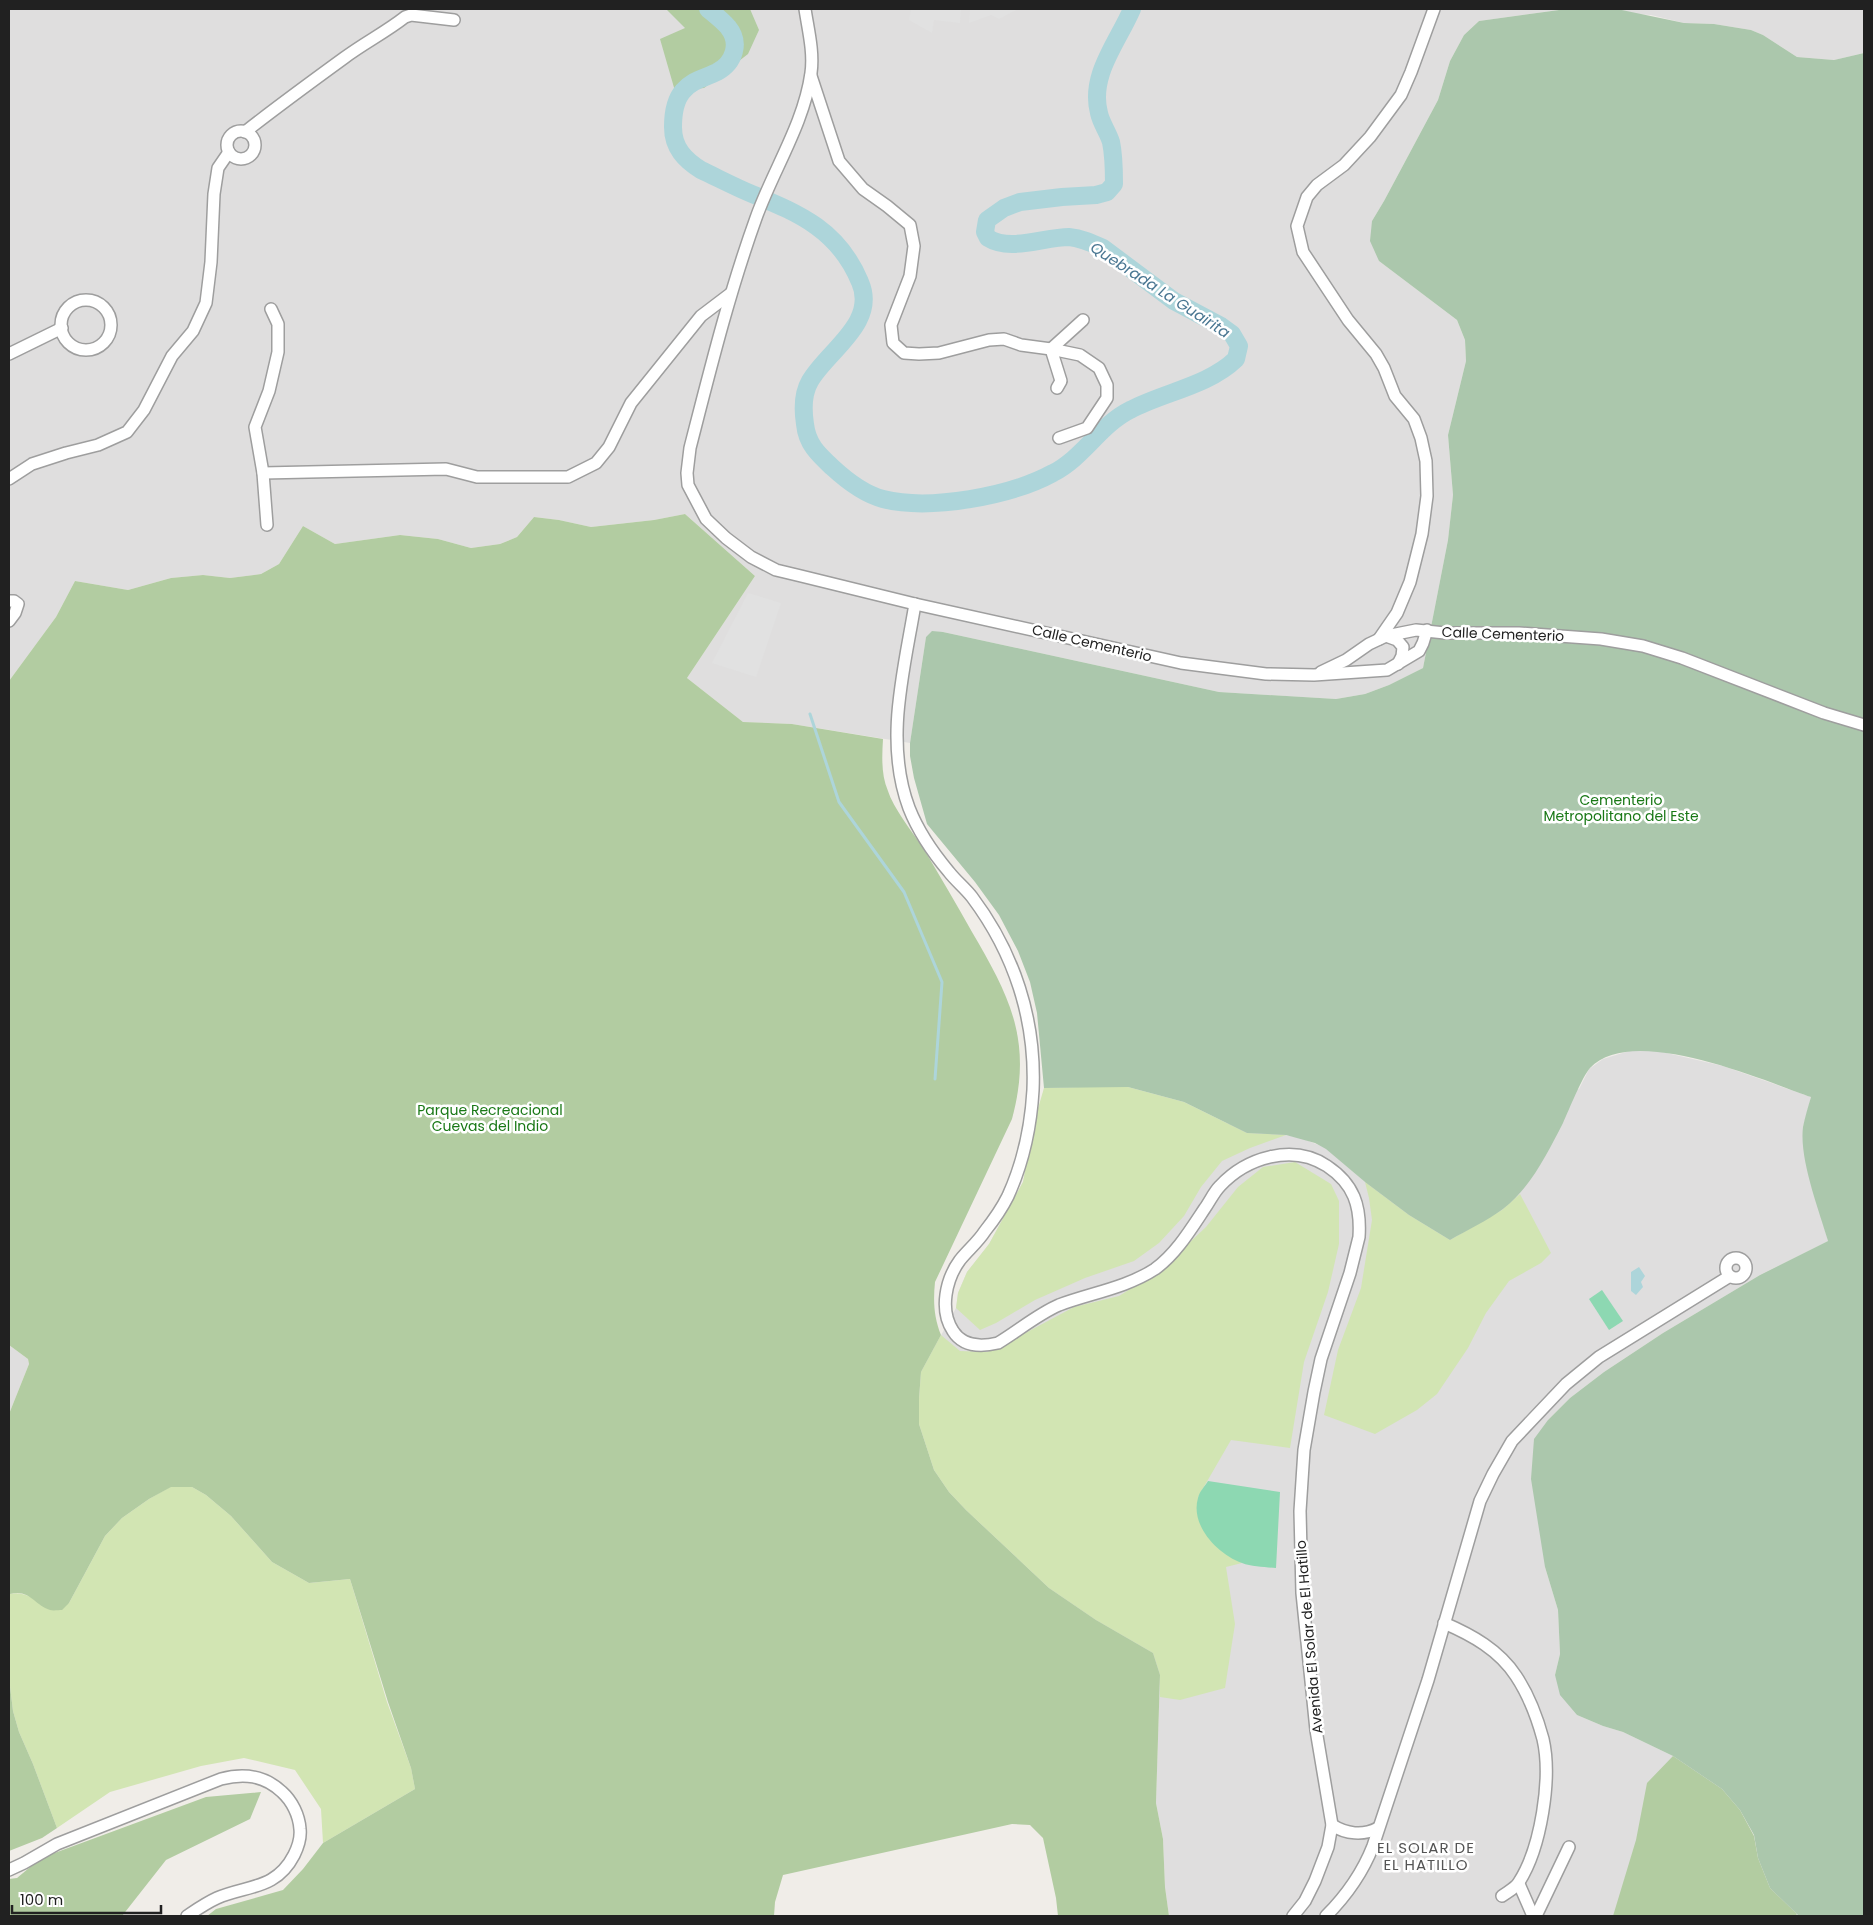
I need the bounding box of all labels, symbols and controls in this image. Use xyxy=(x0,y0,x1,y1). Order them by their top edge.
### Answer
water label: Quebrada La Guairita xyxy=(1086,237,1234,343)
street label: Calle Cementerio xyxy=(1030,619,1154,667)
street label: Calle Cementerio xyxy=(1441,622,1565,646)
park label: Cementerio Metropolitano del Este xyxy=(1543,790,1699,826)
park label: Parque Recreacional Cuevas del Indio xyxy=(417,1100,563,1136)
street label: Avenida El Solar de El Hatillo xyxy=(1291,1539,1327,1735)
district label: EL SOLAR DE EL HATILLO xyxy=(1377,1837,1475,1875)
scale bar xyxy=(12,1882,161,1914)
text: 100 m xyxy=(20,1889,63,1910)

